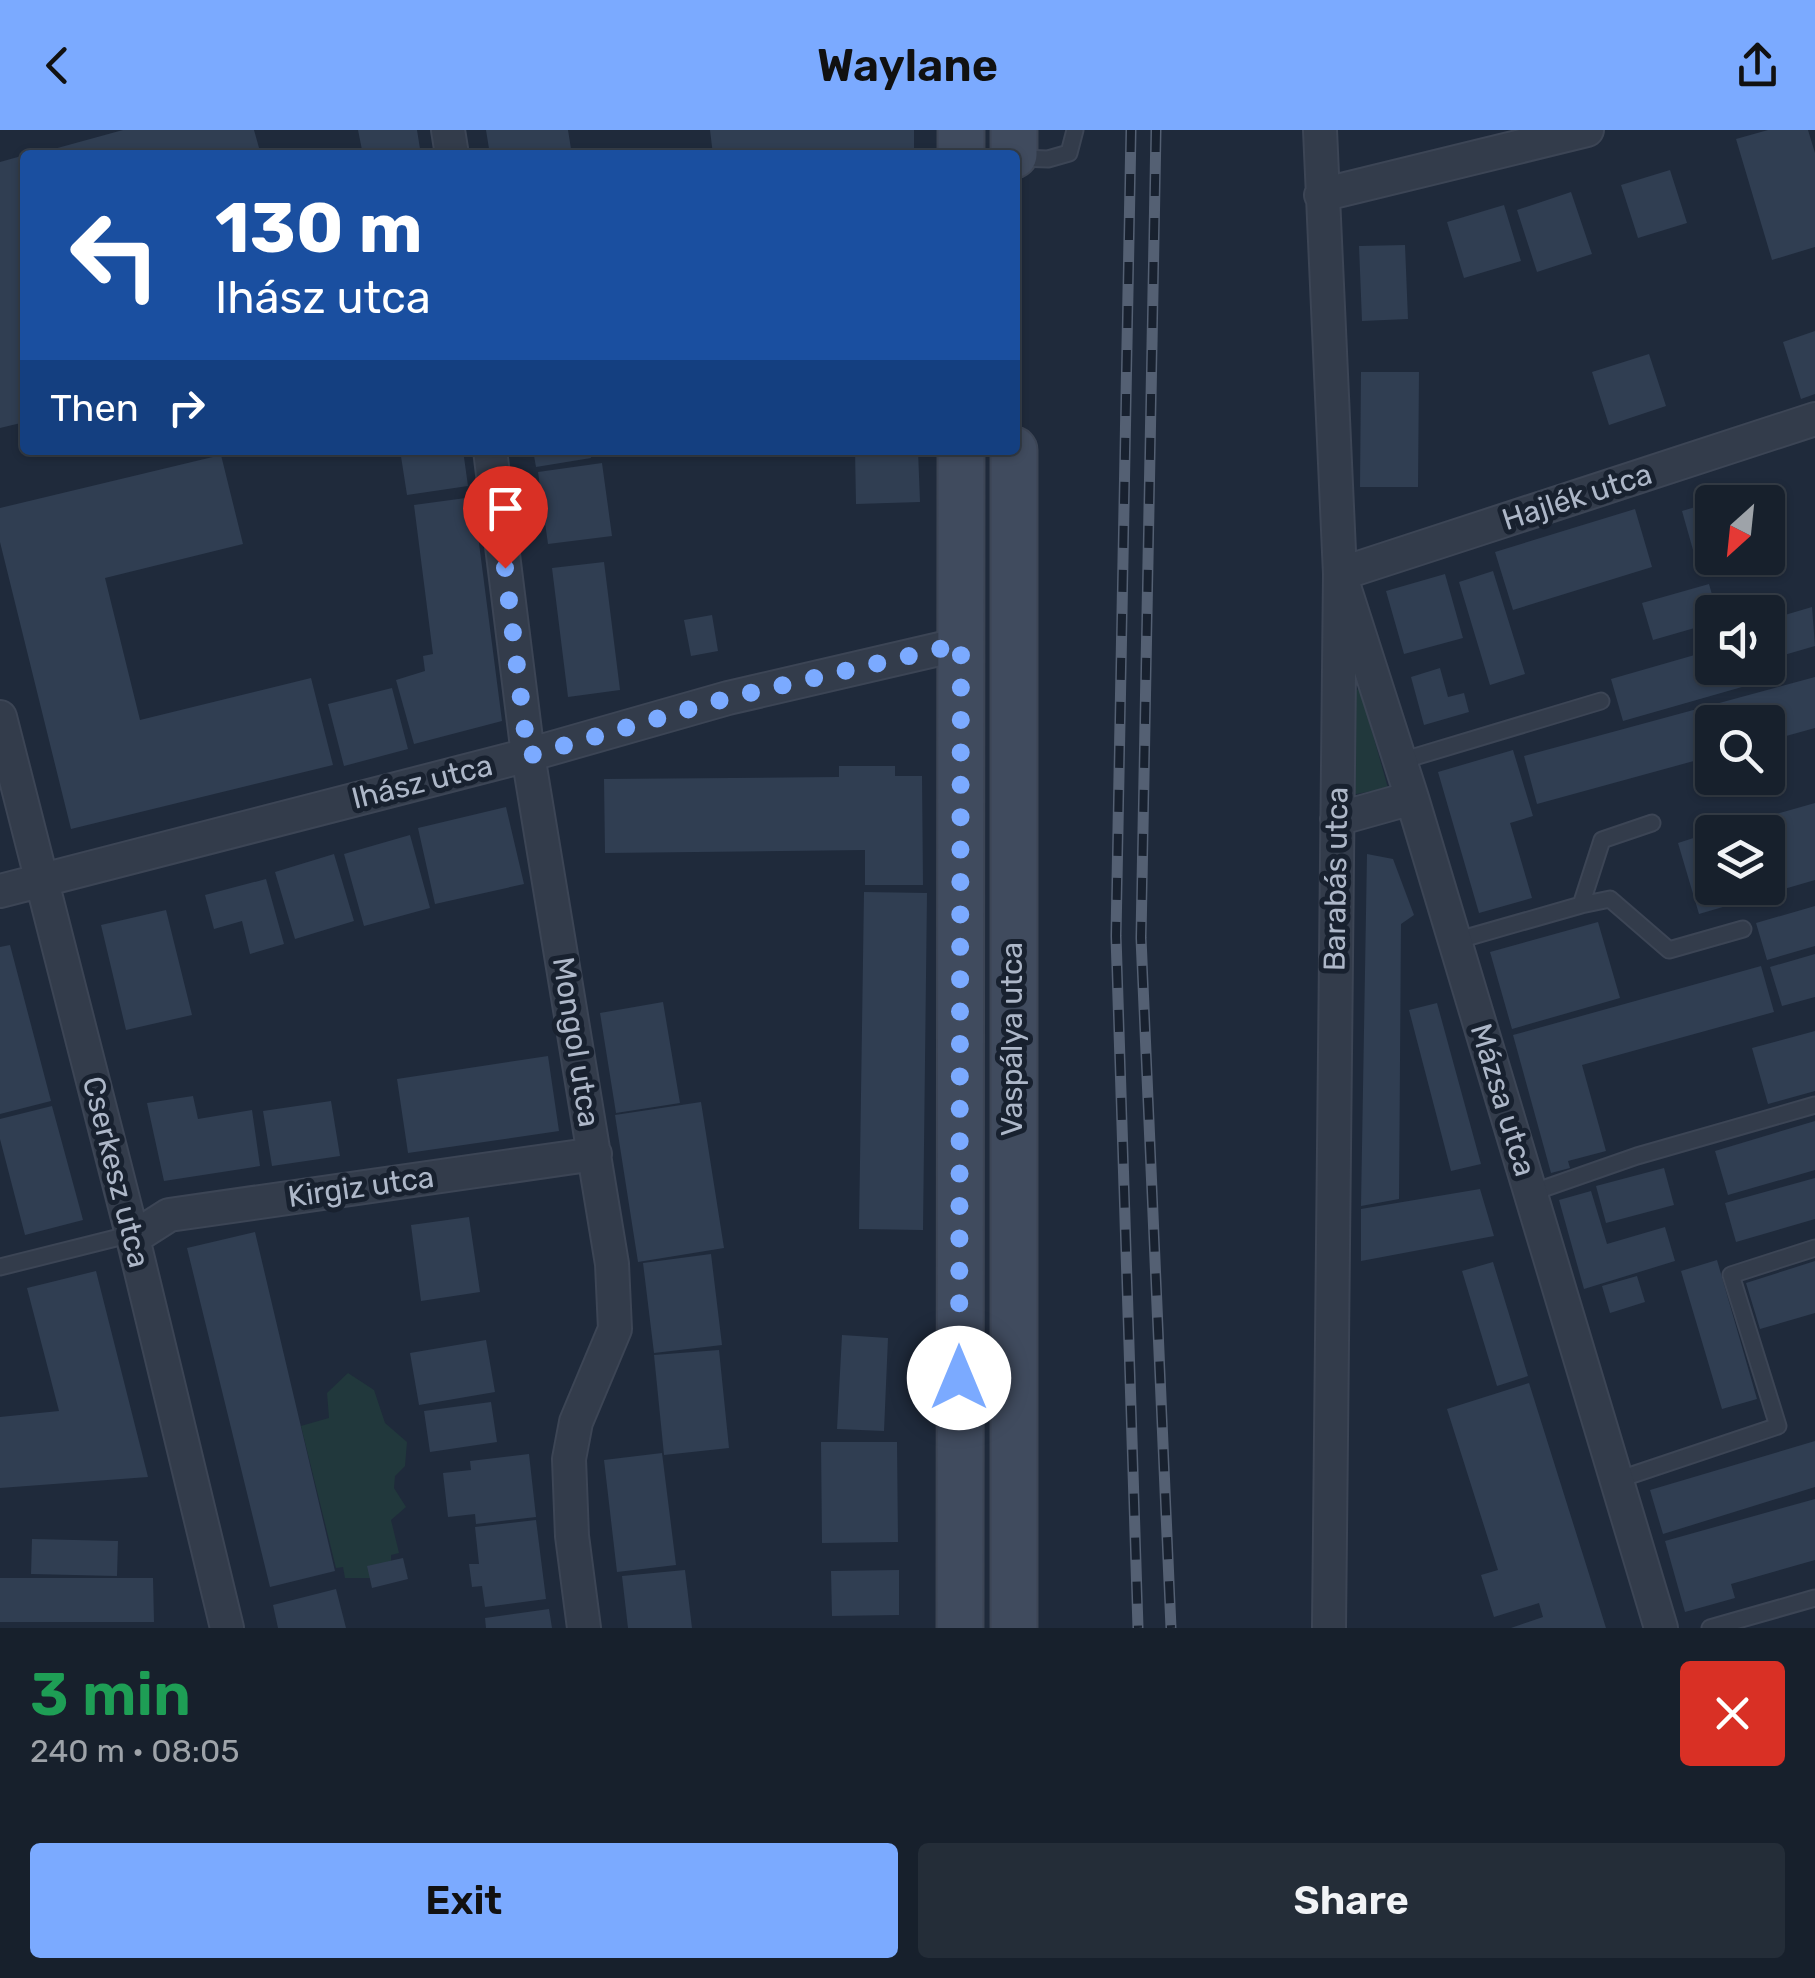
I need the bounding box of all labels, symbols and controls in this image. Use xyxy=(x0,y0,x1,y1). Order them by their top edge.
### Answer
icon: back xyxy=(30,38,85,93)
icon: share xyxy=(1730,38,1785,93)
text: Waylane xyxy=(817,39,998,92)
text: 130 m xyxy=(215,187,423,270)
icon: left xyxy=(50,190,180,320)
text: Ihász utca xyxy=(215,271,431,324)
icon: right xyxy=(159,380,214,435)
text: Then xyxy=(50,385,139,431)
street label: Hajlék utca xyxy=(1498,456,1656,538)
pin xyxy=(463,466,548,569)
icon: arrive xyxy=(478,481,533,536)
north arrow xyxy=(1695,485,1785,575)
map controls xyxy=(1695,485,1785,905)
button: sound xyxy=(1695,595,1785,685)
button: search xyxy=(1695,705,1785,795)
street label: Ihász utca xyxy=(348,747,496,817)
street label: Barabás utca xyxy=(1316,787,1356,971)
button: layers xyxy=(1695,815,1785,905)
street label: Vaspálya utca xyxy=(994,942,1030,1136)
street label: Mongol utca xyxy=(545,954,607,1130)
street label: Mázsa utca xyxy=(1463,1019,1543,1181)
street label: Cserkesz utca xyxy=(75,1073,157,1271)
street label: Kirgiz utca xyxy=(286,1159,436,1215)
position arrow xyxy=(907,1326,1011,1430)
text: 3 min xyxy=(30,1659,191,1730)
button: close xyxy=(1680,1661,1785,1766)
text: 240 m · 08:05 xyxy=(30,1732,239,1770)
button: Exit xyxy=(30,1843,898,1958)
button: Share xyxy=(918,1843,1785,1958)

